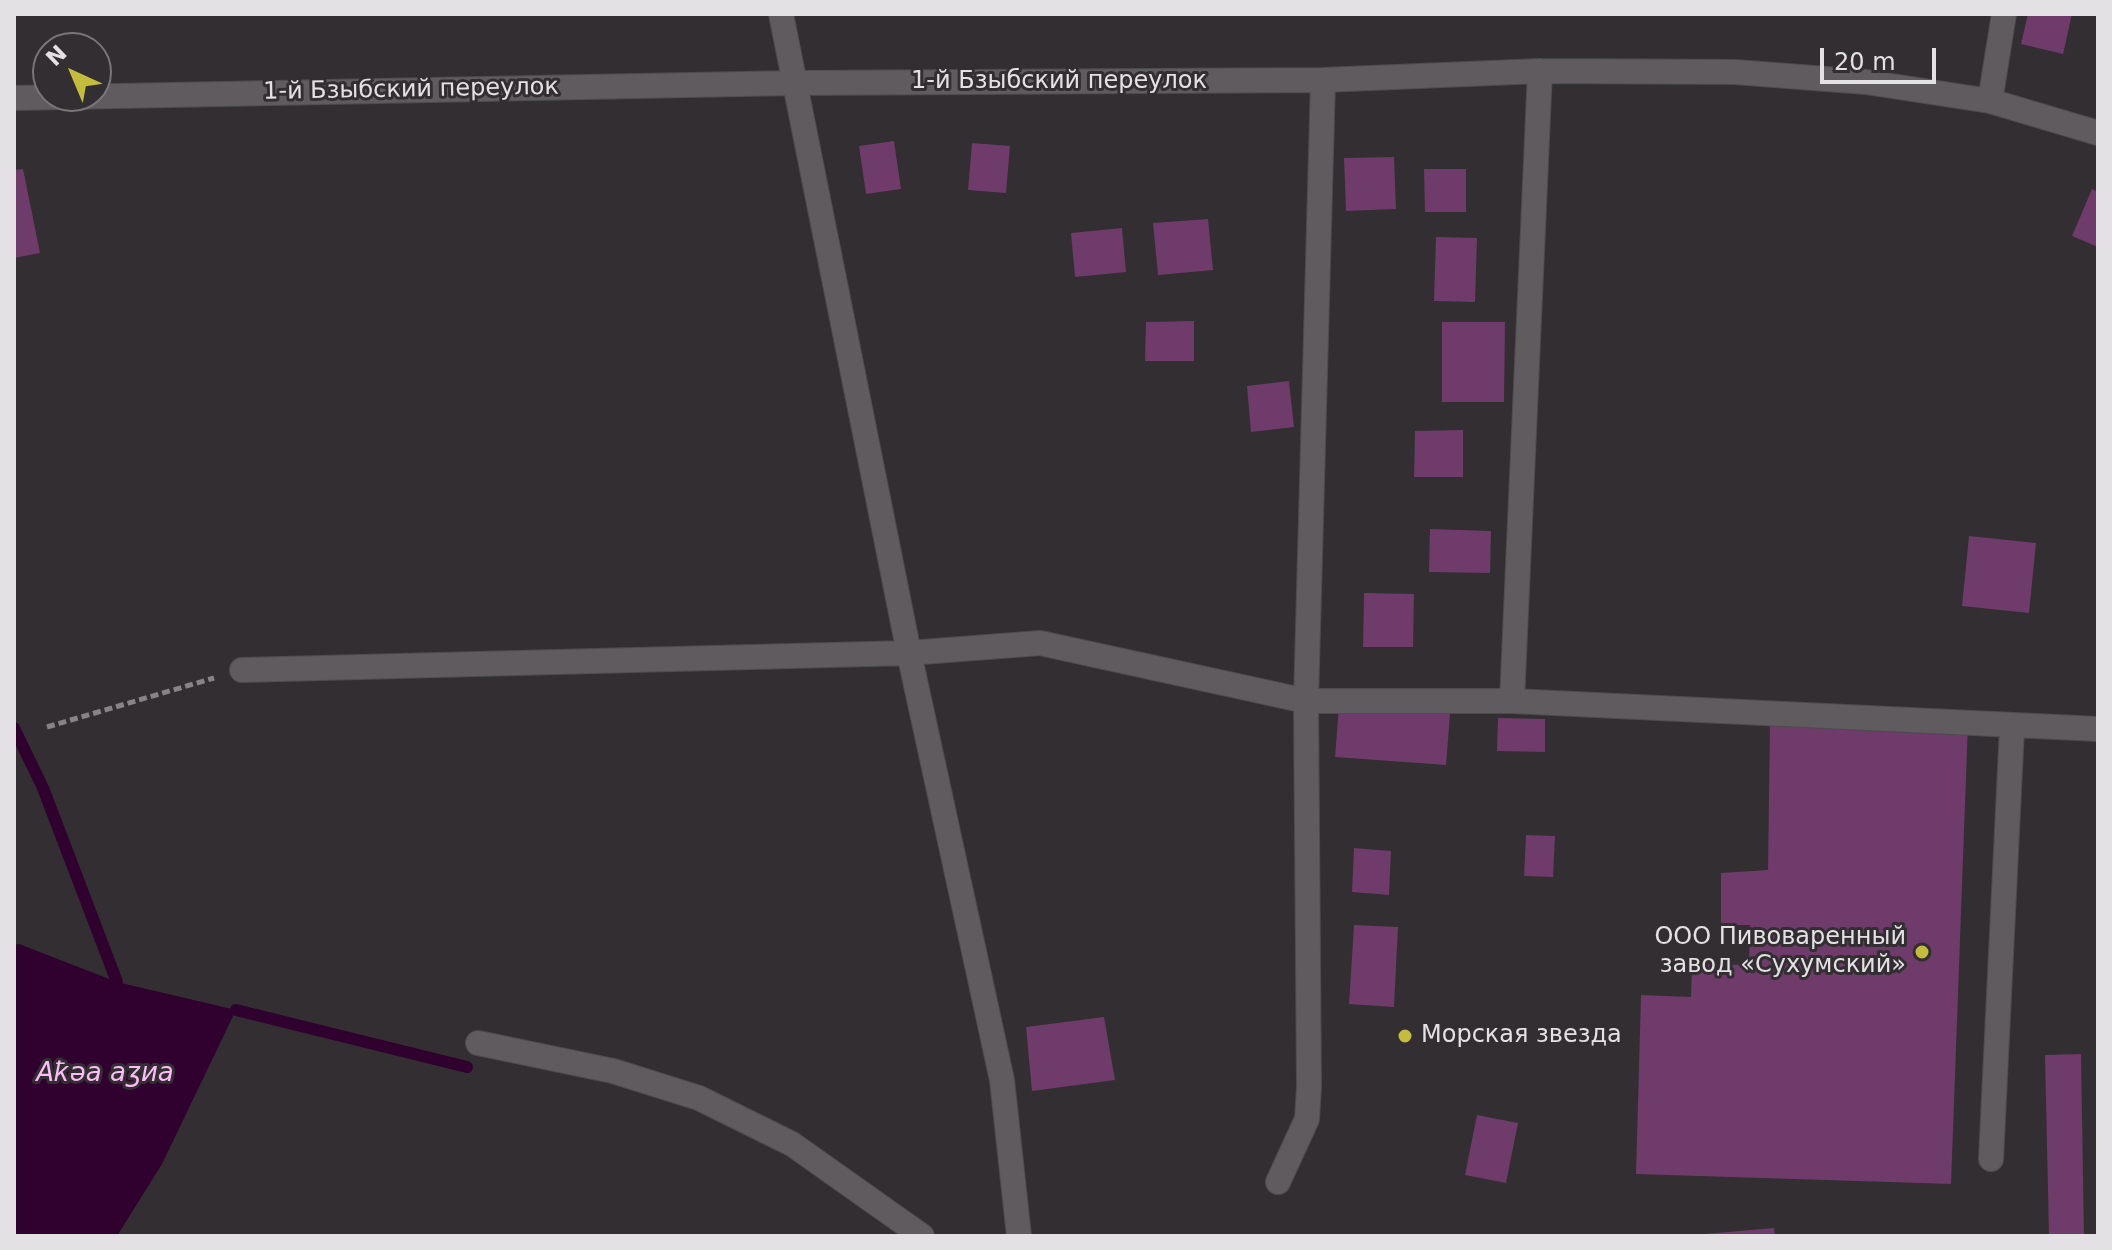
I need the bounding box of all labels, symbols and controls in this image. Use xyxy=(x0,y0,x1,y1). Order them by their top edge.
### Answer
north arrow xyxy=(32,32,112,112)
scale bar xyxy=(1824,32,1940,82)
text: N xyxy=(41,40,72,71)
text: 20 m xyxy=(1834,48,1896,76)
street label: 1-й Бзыбский переулок xyxy=(911,68,1207,96)
street label: 1-й Бзыбский переулок xyxy=(263,73,559,107)
place label: ООО Пивоваренный завод «Сухумский» xyxy=(1654,924,1906,980)
marker: ООО Пивоваренный завод «Сухумский» xyxy=(1913,943,1931,961)
place label: Морская звезда xyxy=(1421,1022,1622,1050)
marker: Морская звезда xyxy=(1396,1027,1414,1045)
water label: Аҟәа аӡиа xyxy=(36,1058,174,1090)

